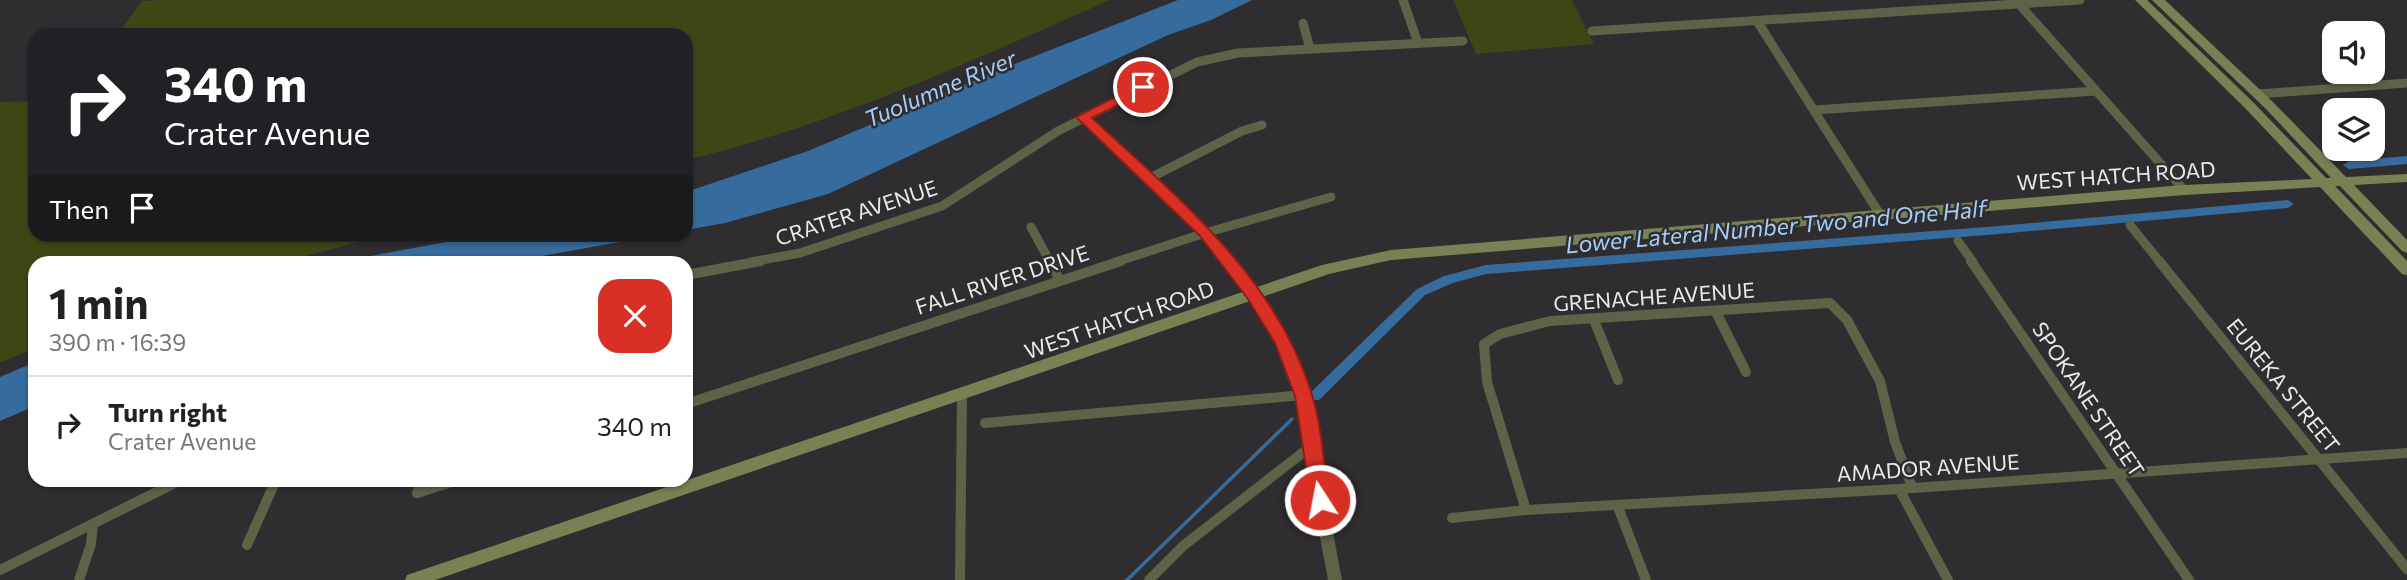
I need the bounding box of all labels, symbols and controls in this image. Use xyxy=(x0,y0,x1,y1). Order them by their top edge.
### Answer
map controls xyxy=(2322,21,2385,161)
button: sound xyxy=(2322,21,2385,84)
water label: Tuolumne River xyxy=(860,43,1021,133)
text: 340 m xyxy=(164,52,307,112)
icon: right xyxy=(49,56,140,147)
pin xyxy=(1113,57,1173,117)
icon: arrive xyxy=(1124,68,1162,106)
button: layers xyxy=(2322,98,2385,161)
text: Crater Avenue xyxy=(164,112,370,152)
street label: WEST HATCH ROAD xyxy=(2016,156,2216,194)
street label: CRATER AVENUE xyxy=(772,174,940,250)
icon: arrive xyxy=(123,189,161,227)
text: Then xyxy=(49,193,109,224)
water label: Lower Lateral Number Two and One Half xyxy=(1564,193,1991,258)
street label: FALL RIVER DRIVE xyxy=(912,239,1092,319)
street label: WEST HATCH ROAD xyxy=(1021,275,1217,363)
text: 1 min xyxy=(49,276,149,328)
street label: GRENACHE AVENUE xyxy=(1553,276,1755,316)
button: close xyxy=(598,279,672,353)
street label: EUREKA STREET xyxy=(2222,313,2346,457)
street label: SPOKANE STREET xyxy=(2028,317,2150,481)
text: 390 m · 16:39 xyxy=(49,328,186,356)
text: Turn right xyxy=(108,396,227,427)
icon: right xyxy=(49,406,87,444)
text: 340 m xyxy=(597,410,672,441)
text: Crater Avenue xyxy=(108,427,256,455)
street label: AMADOR AVENUE xyxy=(1836,448,2020,486)
position arrow xyxy=(1283,463,1357,537)

